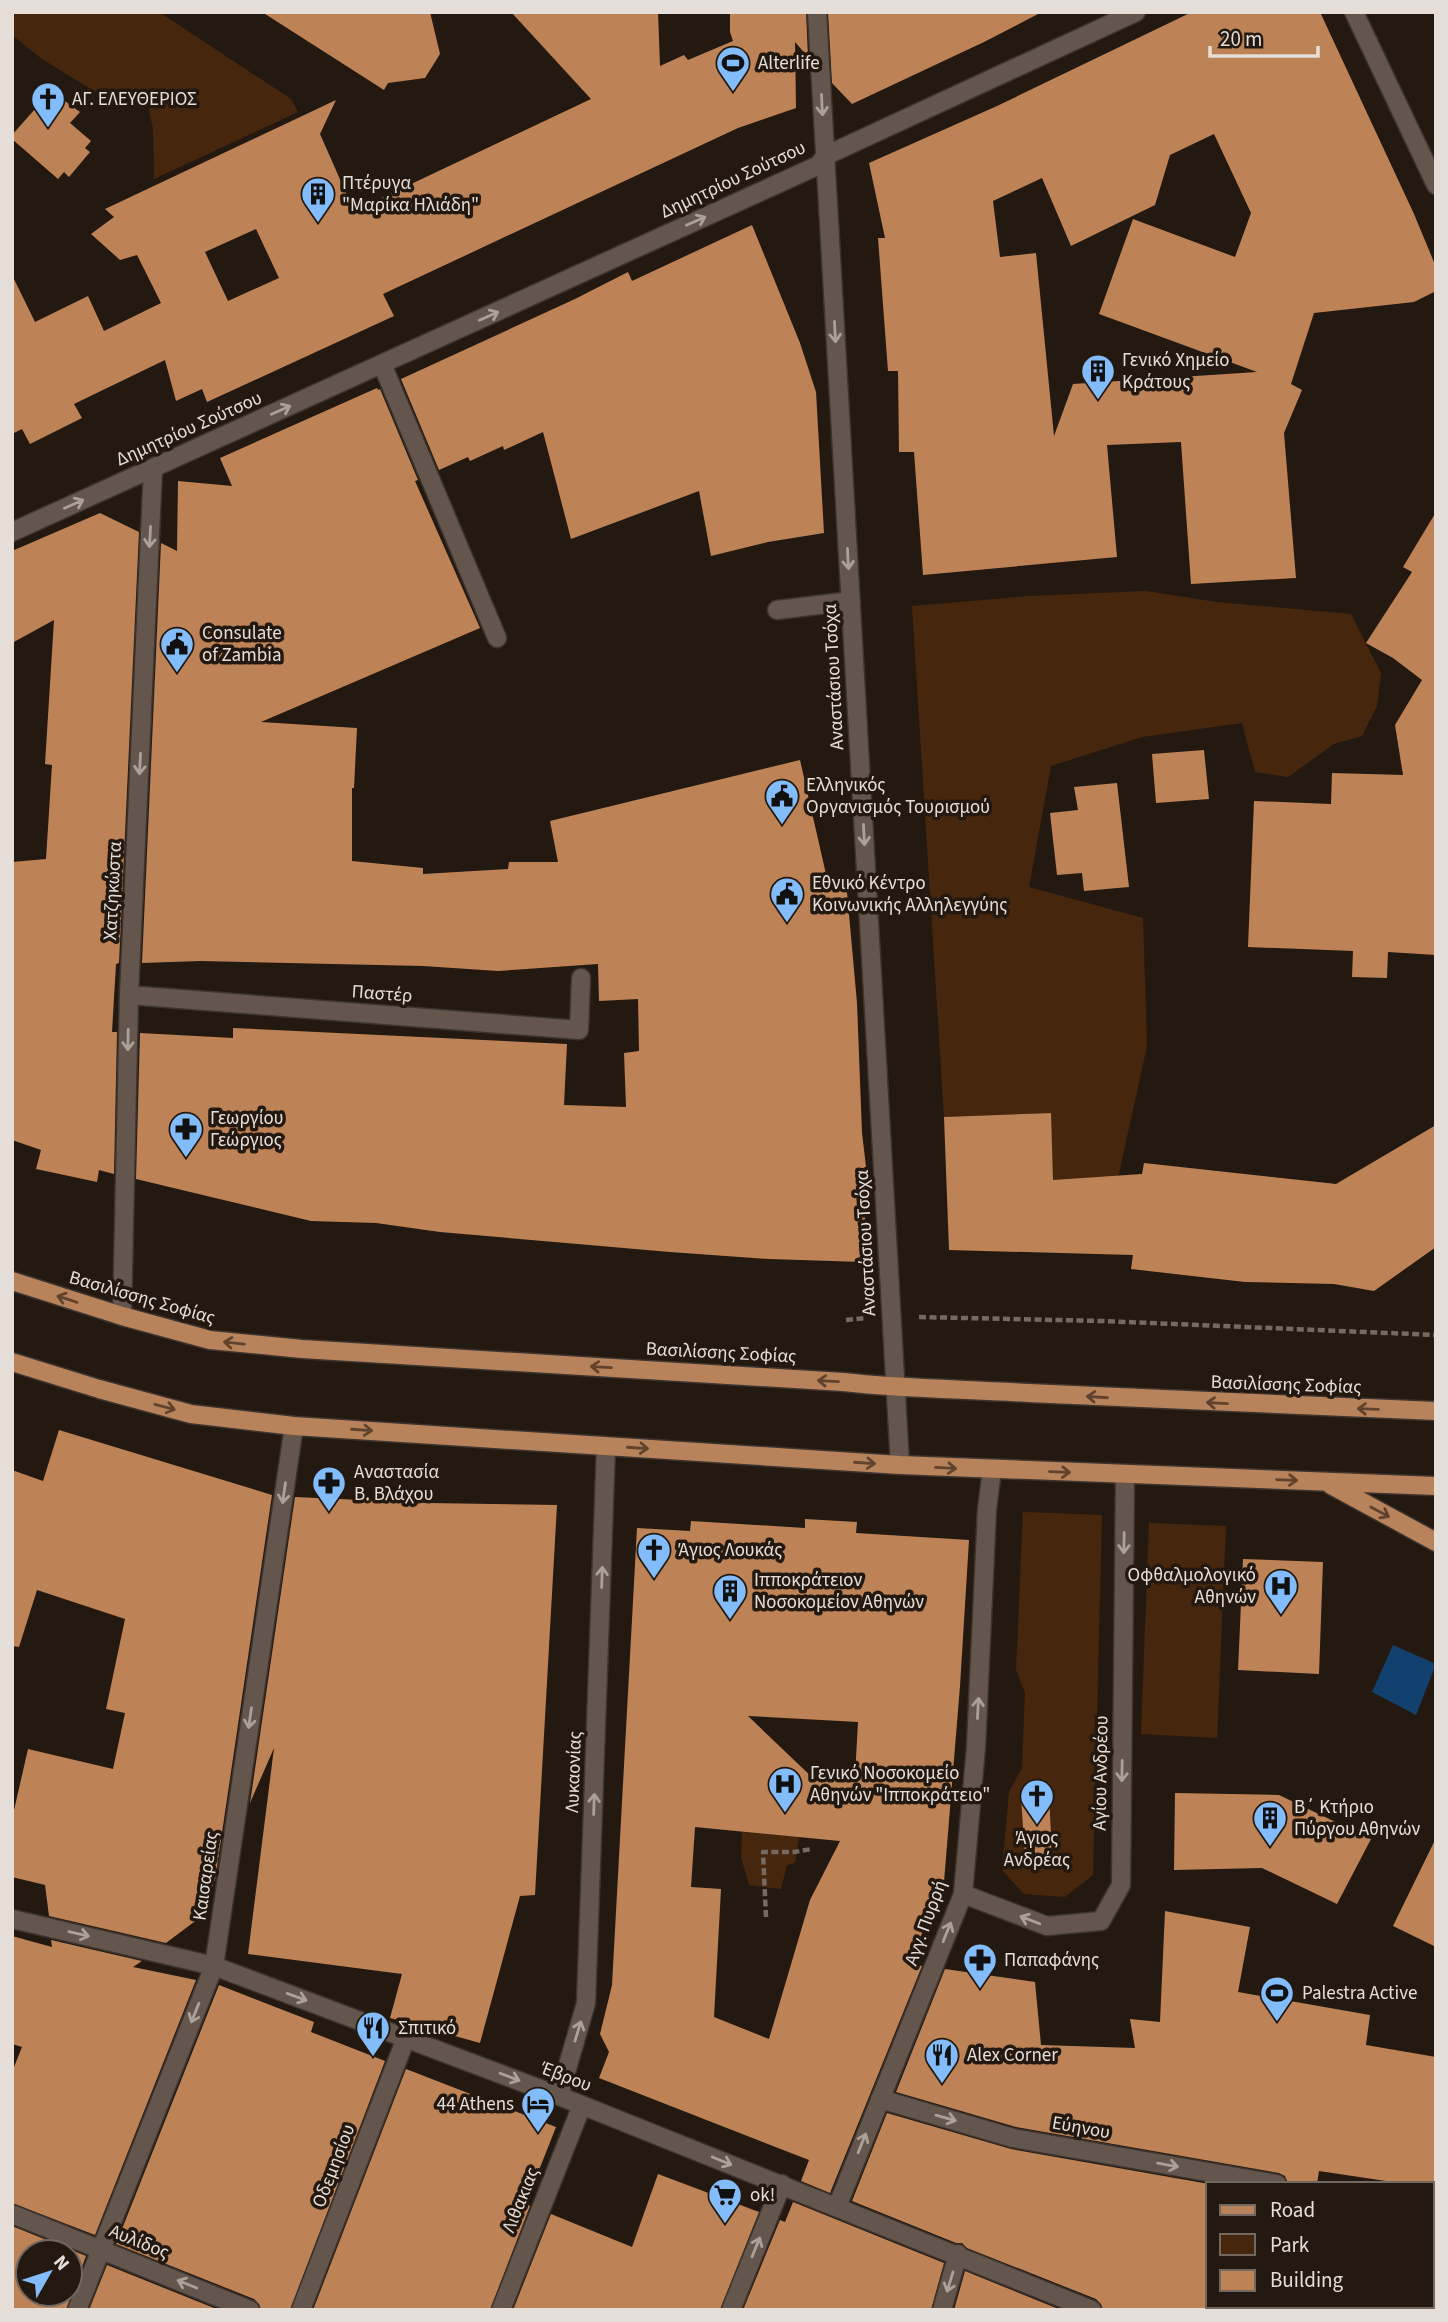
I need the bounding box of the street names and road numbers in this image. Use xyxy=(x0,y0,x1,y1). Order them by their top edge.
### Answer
street label: Δημητρίου Σούτσου xyxy=(656,134,810,226)
street label: Δημητρίου Σούτσου xyxy=(112,385,266,473)
street label: Αναστάσιου Τσόχα xyxy=(817,603,851,751)
street label: Χατζηκώστα xyxy=(97,841,129,941)
street label: Παστέρ xyxy=(351,978,413,1010)
street label: Αναστάσιου Τσόχα xyxy=(849,1169,883,1317)
street label: Βασιλίσσης Σοφίας xyxy=(66,1264,218,1332)
street label: Βασιλίσσης Σοφίας xyxy=(645,1336,797,1370)
street label: Βασιλίσσης Σοφίας xyxy=(1210,1369,1362,1401)
street label: Αγίου Ανδρέου xyxy=(1086,1715,1116,1831)
street label: Λυκαονίας xyxy=(559,1731,589,1813)
street label: Καισαρείας xyxy=(186,1830,226,1922)
street label: Αγγ. Πυρρή xyxy=(898,1877,954,1969)
street label: Έβρου xyxy=(536,2055,595,2099)
street label: Εύηνου xyxy=(1050,2110,1112,2146)
street label: Οδεμησίου xyxy=(306,2120,362,2212)
street label: Λιθακιας xyxy=(496,2163,546,2237)
street label: Αυλίδος xyxy=(105,2218,173,2266)

